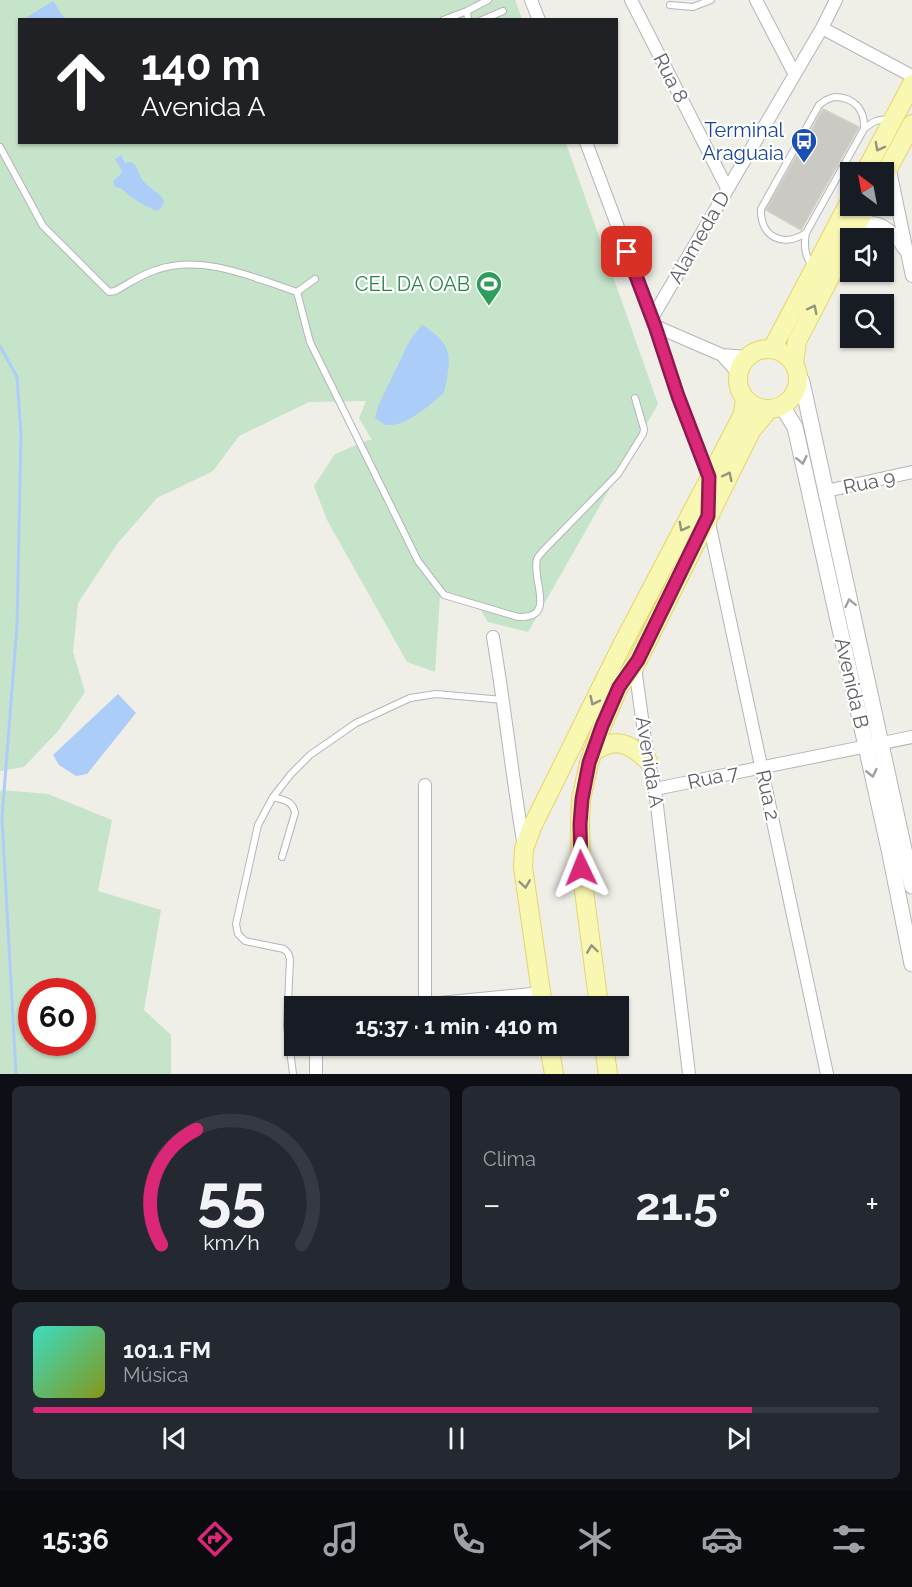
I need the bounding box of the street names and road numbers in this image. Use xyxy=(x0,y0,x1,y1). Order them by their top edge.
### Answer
street label: Rua 8 xyxy=(648,49,694,107)
street label: Alameda D xyxy=(663,187,735,287)
street label: Rua 9 xyxy=(841,465,897,499)
street label: Avenida B xyxy=(830,635,874,731)
street label: Avenida A xyxy=(631,715,669,810)
street label: Rua 7 xyxy=(685,760,741,794)
street label: Rua 2 xyxy=(751,767,785,823)

